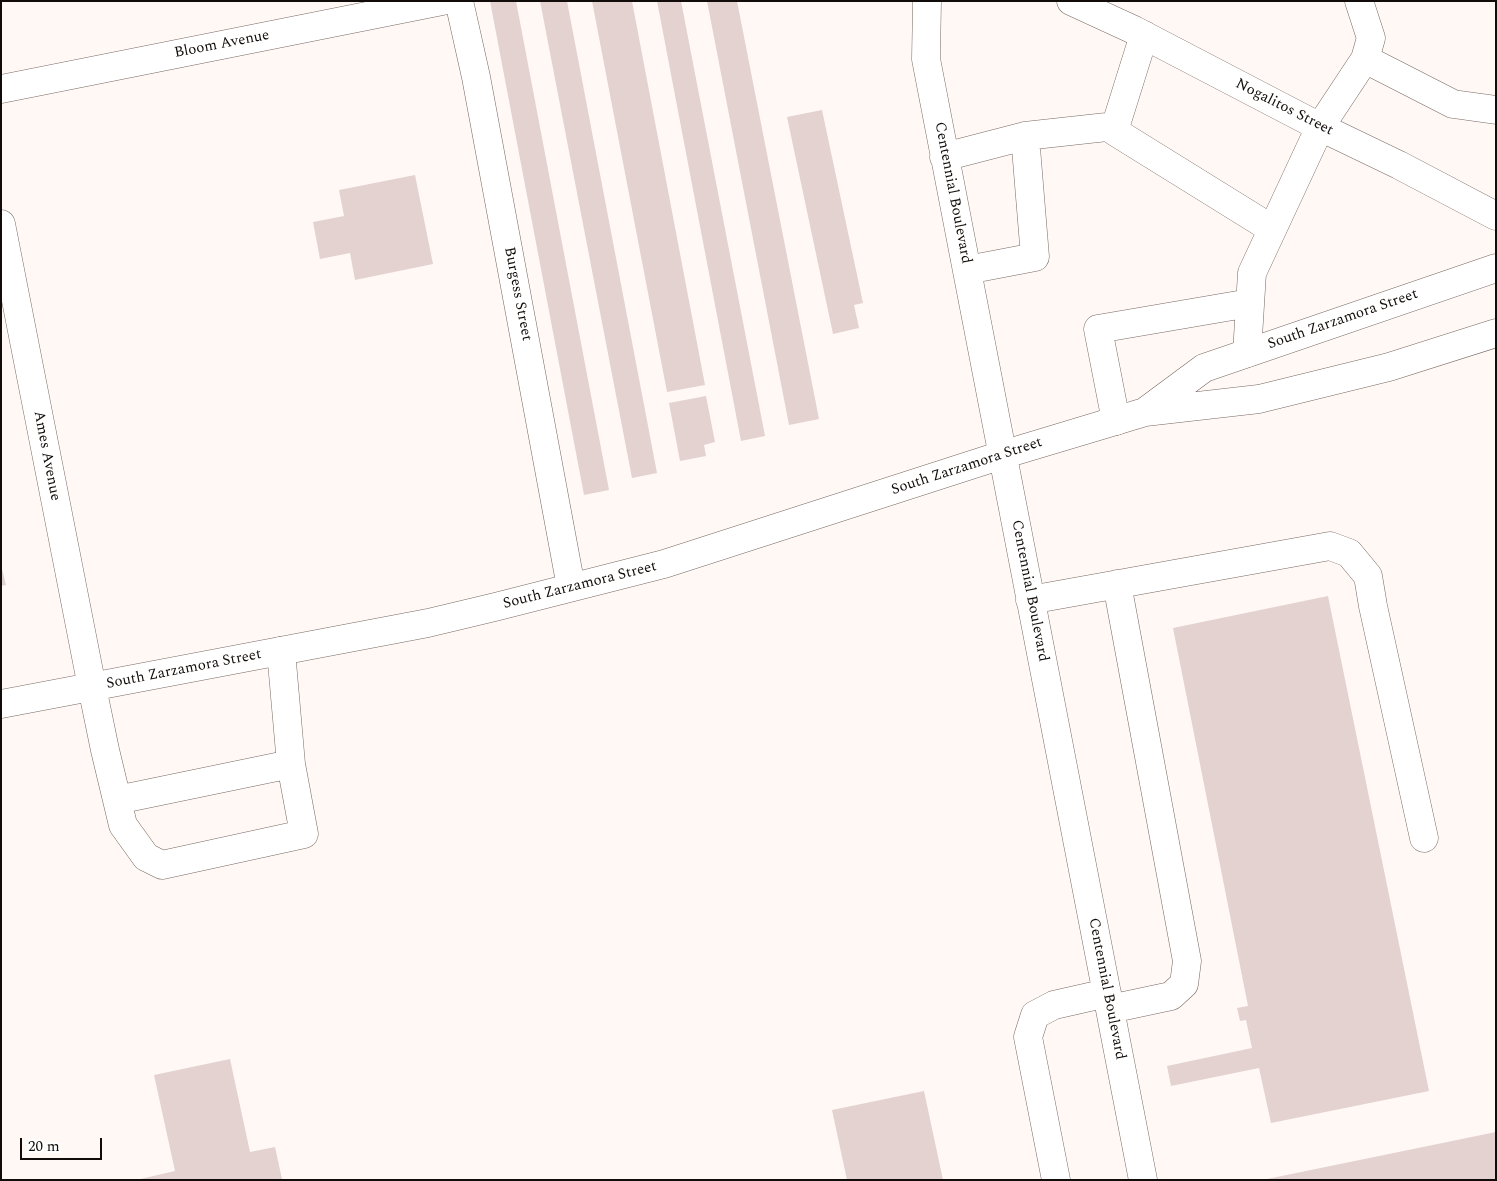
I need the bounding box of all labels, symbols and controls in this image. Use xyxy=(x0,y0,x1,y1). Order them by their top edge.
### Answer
street label: Bloom Avenue xyxy=(173,27,271,63)
street label: Nogalitos Street xyxy=(1232,76,1336,140)
street label: Centennial Boulevard xyxy=(929,121,975,265)
street label: Burgess Street xyxy=(499,245,535,343)
street label: South Zarzamora Street xyxy=(1266,286,1420,354)
street label: Ames Avenue xyxy=(28,410,64,502)
street label: South Zarzamora Street xyxy=(889,434,1045,500)
street label: Centennial Boulevard xyxy=(1006,519,1052,663)
street label: South Zarzamora Street xyxy=(501,558,659,614)
street label: South Zarzamora Street xyxy=(105,646,263,694)
street label: Centennial Boulevard xyxy=(1083,917,1129,1061)
scale bar xyxy=(22,1128,105,1160)
text: 20 m xyxy=(28,1135,60,1158)

